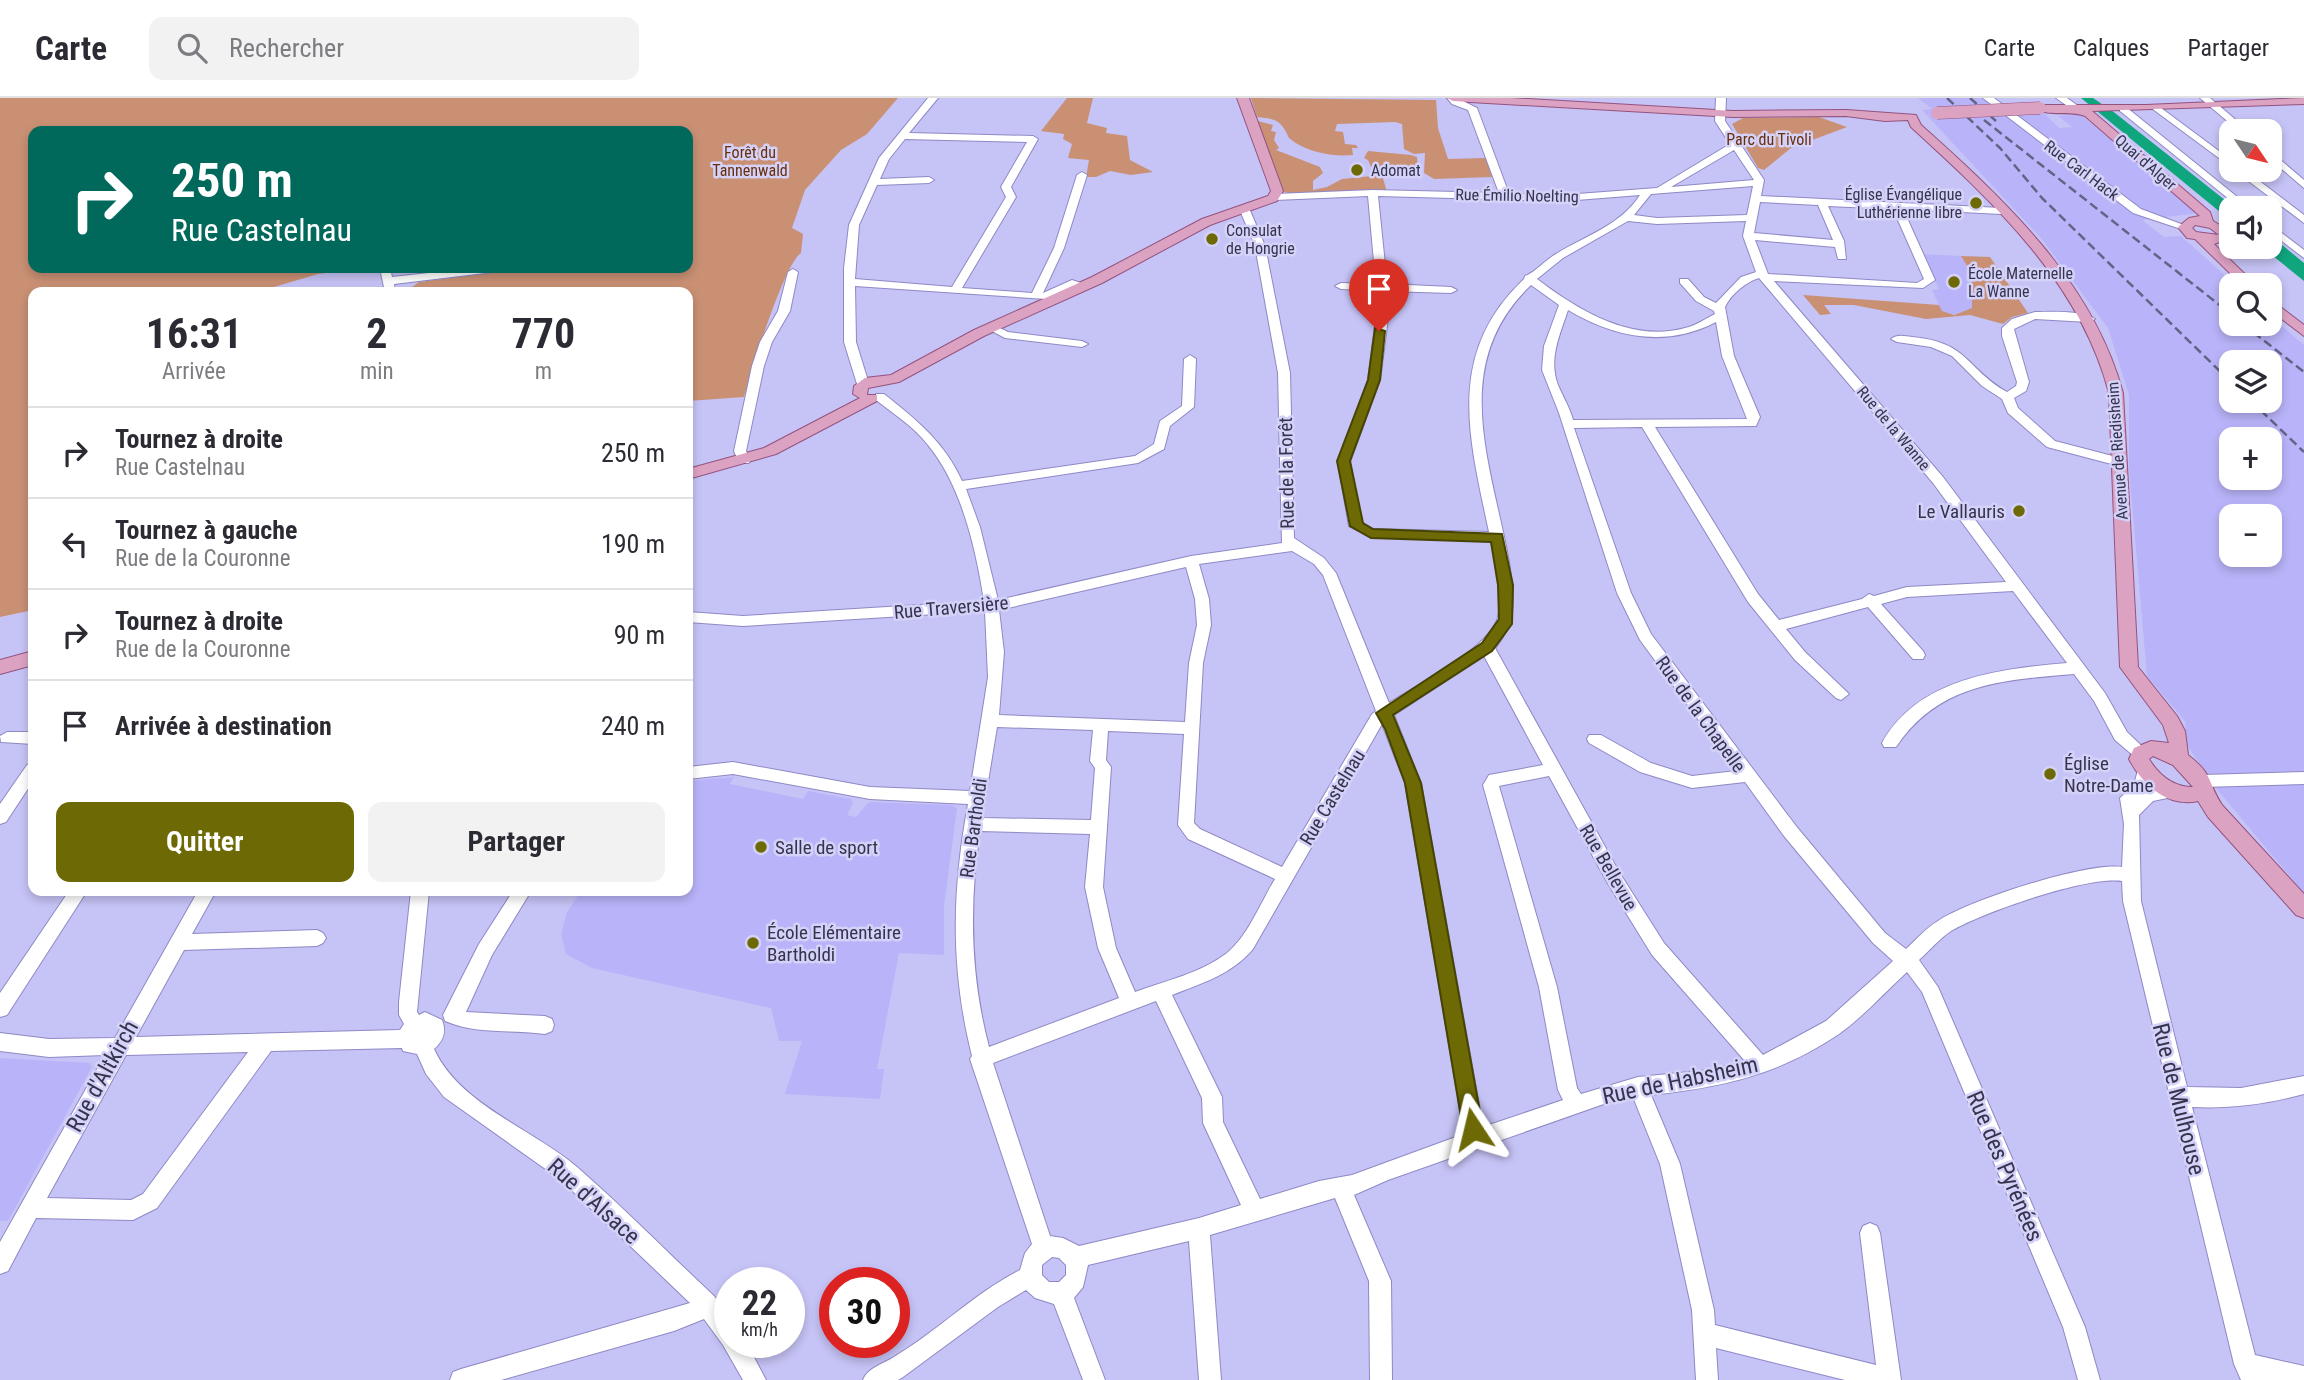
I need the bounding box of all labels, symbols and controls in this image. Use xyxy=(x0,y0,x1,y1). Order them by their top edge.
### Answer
search box xyxy=(149,17,639,80)
text: Carte xyxy=(35,29,107,68)
icon: search xyxy=(173,29,211,67)
text: Rechercher xyxy=(229,33,344,63)
text: Carte xyxy=(1984,34,2035,62)
text: Calques xyxy=(2073,34,2149,62)
text: Partager xyxy=(2187,34,2269,62)
north arrow xyxy=(2219,119,2282,182)
map controls xyxy=(2219,119,2282,567)
park label: Parc du Tivoli xyxy=(1726,130,1812,149)
street label: Quai d'Alger xyxy=(2111,130,2180,194)
street label: Rue Carl Hack xyxy=(2041,136,2123,205)
park label: Forêt du Tannenwald xyxy=(712,143,788,180)
text: 250 m xyxy=(171,152,293,209)
icon: right xyxy=(56,154,147,245)
place label: Adomat xyxy=(1371,161,1421,180)
marker: Adomat xyxy=(1349,162,1365,178)
street label: Rue Émilio Noelting xyxy=(1455,185,1579,206)
place label: Église Évangélique Luthérienne libre xyxy=(1845,185,1962,222)
marker: Église Évangélique Luthérienne libre xyxy=(1968,195,1984,211)
button: sound xyxy=(2219,196,2282,259)
text: Rue Castelnau xyxy=(171,211,352,249)
place label: Consulat de Hongrie xyxy=(1226,221,1295,258)
marker: Consulat de Hongrie xyxy=(1204,231,1220,247)
pin xyxy=(1349,259,1409,331)
place label: École Maternelle La Wanne xyxy=(1968,264,2073,301)
icon: arrive xyxy=(1360,270,1398,308)
button: search xyxy=(2219,273,2282,336)
marker: École Maternelle La Wanne xyxy=(1946,274,1962,290)
text: 16:31 xyxy=(146,309,242,358)
text: 2 xyxy=(366,309,387,358)
text: 770 xyxy=(511,309,575,358)
button: layers xyxy=(2219,350,2282,413)
text: Arrivée xyxy=(162,358,226,385)
text: min xyxy=(360,358,394,385)
text: m xyxy=(535,358,552,385)
street label: Avenue de Riedisheim xyxy=(2103,381,2132,521)
street label: Rue de la Wanne xyxy=(1853,382,1934,474)
street label: Rue de la Forêt xyxy=(1274,417,1299,529)
text: Tournez à droite xyxy=(115,424,283,454)
button: + xyxy=(2219,427,2282,490)
icon: right xyxy=(56,434,94,472)
text: 250 m xyxy=(601,438,665,468)
text: Rue Castelnau xyxy=(115,454,245,481)
place label: Le Vallauris xyxy=(1918,500,2005,523)
marker: Le Vallauris xyxy=(2011,503,2027,519)
button: − xyxy=(2219,504,2282,567)
text: Tournez à gauche xyxy=(115,515,297,545)
icon: left xyxy=(56,525,94,563)
text: 190 m xyxy=(601,529,665,559)
text: Rue de la Couronne xyxy=(115,545,291,572)
street label: Rue Traversière xyxy=(893,591,1009,624)
text: Tournez à droite xyxy=(115,606,283,636)
icon: right xyxy=(56,616,94,654)
text: 90 m xyxy=(614,620,665,650)
text: Rue de la Couronne xyxy=(115,636,291,663)
street label: Rue de la Chapelle xyxy=(1651,652,1751,777)
icon: arrive xyxy=(56,707,94,745)
text: Arrivée à destination xyxy=(115,711,332,741)
text: 240 m xyxy=(601,711,665,741)
street label: Rue Castelnau xyxy=(1295,745,1370,849)
place label: Église Notre-Dame xyxy=(2064,752,2153,797)
marker: Église Notre-Dame xyxy=(2042,766,2058,782)
street label: Rue Bartholdi xyxy=(955,777,992,880)
button: Quitter xyxy=(56,802,354,882)
button: Partager xyxy=(368,802,665,882)
street label: Rue Bellevue xyxy=(1575,820,1642,914)
place label: Salle de sport xyxy=(775,836,878,859)
marker: Salle de sport xyxy=(753,839,769,855)
place label: École Elémentaire Bartholdi xyxy=(767,921,901,966)
marker: École Elémentaire Bartholdi xyxy=(745,935,761,951)
street label: Rue d'Altkirch xyxy=(61,1016,144,1137)
street label: Rue de Mulhouse xyxy=(2147,1020,2210,1178)
street label: Rue de Habsheim xyxy=(1600,1051,1760,1110)
street label: Rue des Pyrénées xyxy=(1961,1087,2048,1245)
position arrow xyxy=(1436,1092,1510,1166)
street label: Rue d'Alsace xyxy=(542,1153,645,1250)
speed limit sign: 30 xyxy=(819,1267,910,1358)
text: 22 xyxy=(742,1283,777,1324)
text: km/h xyxy=(741,1319,778,1340)

